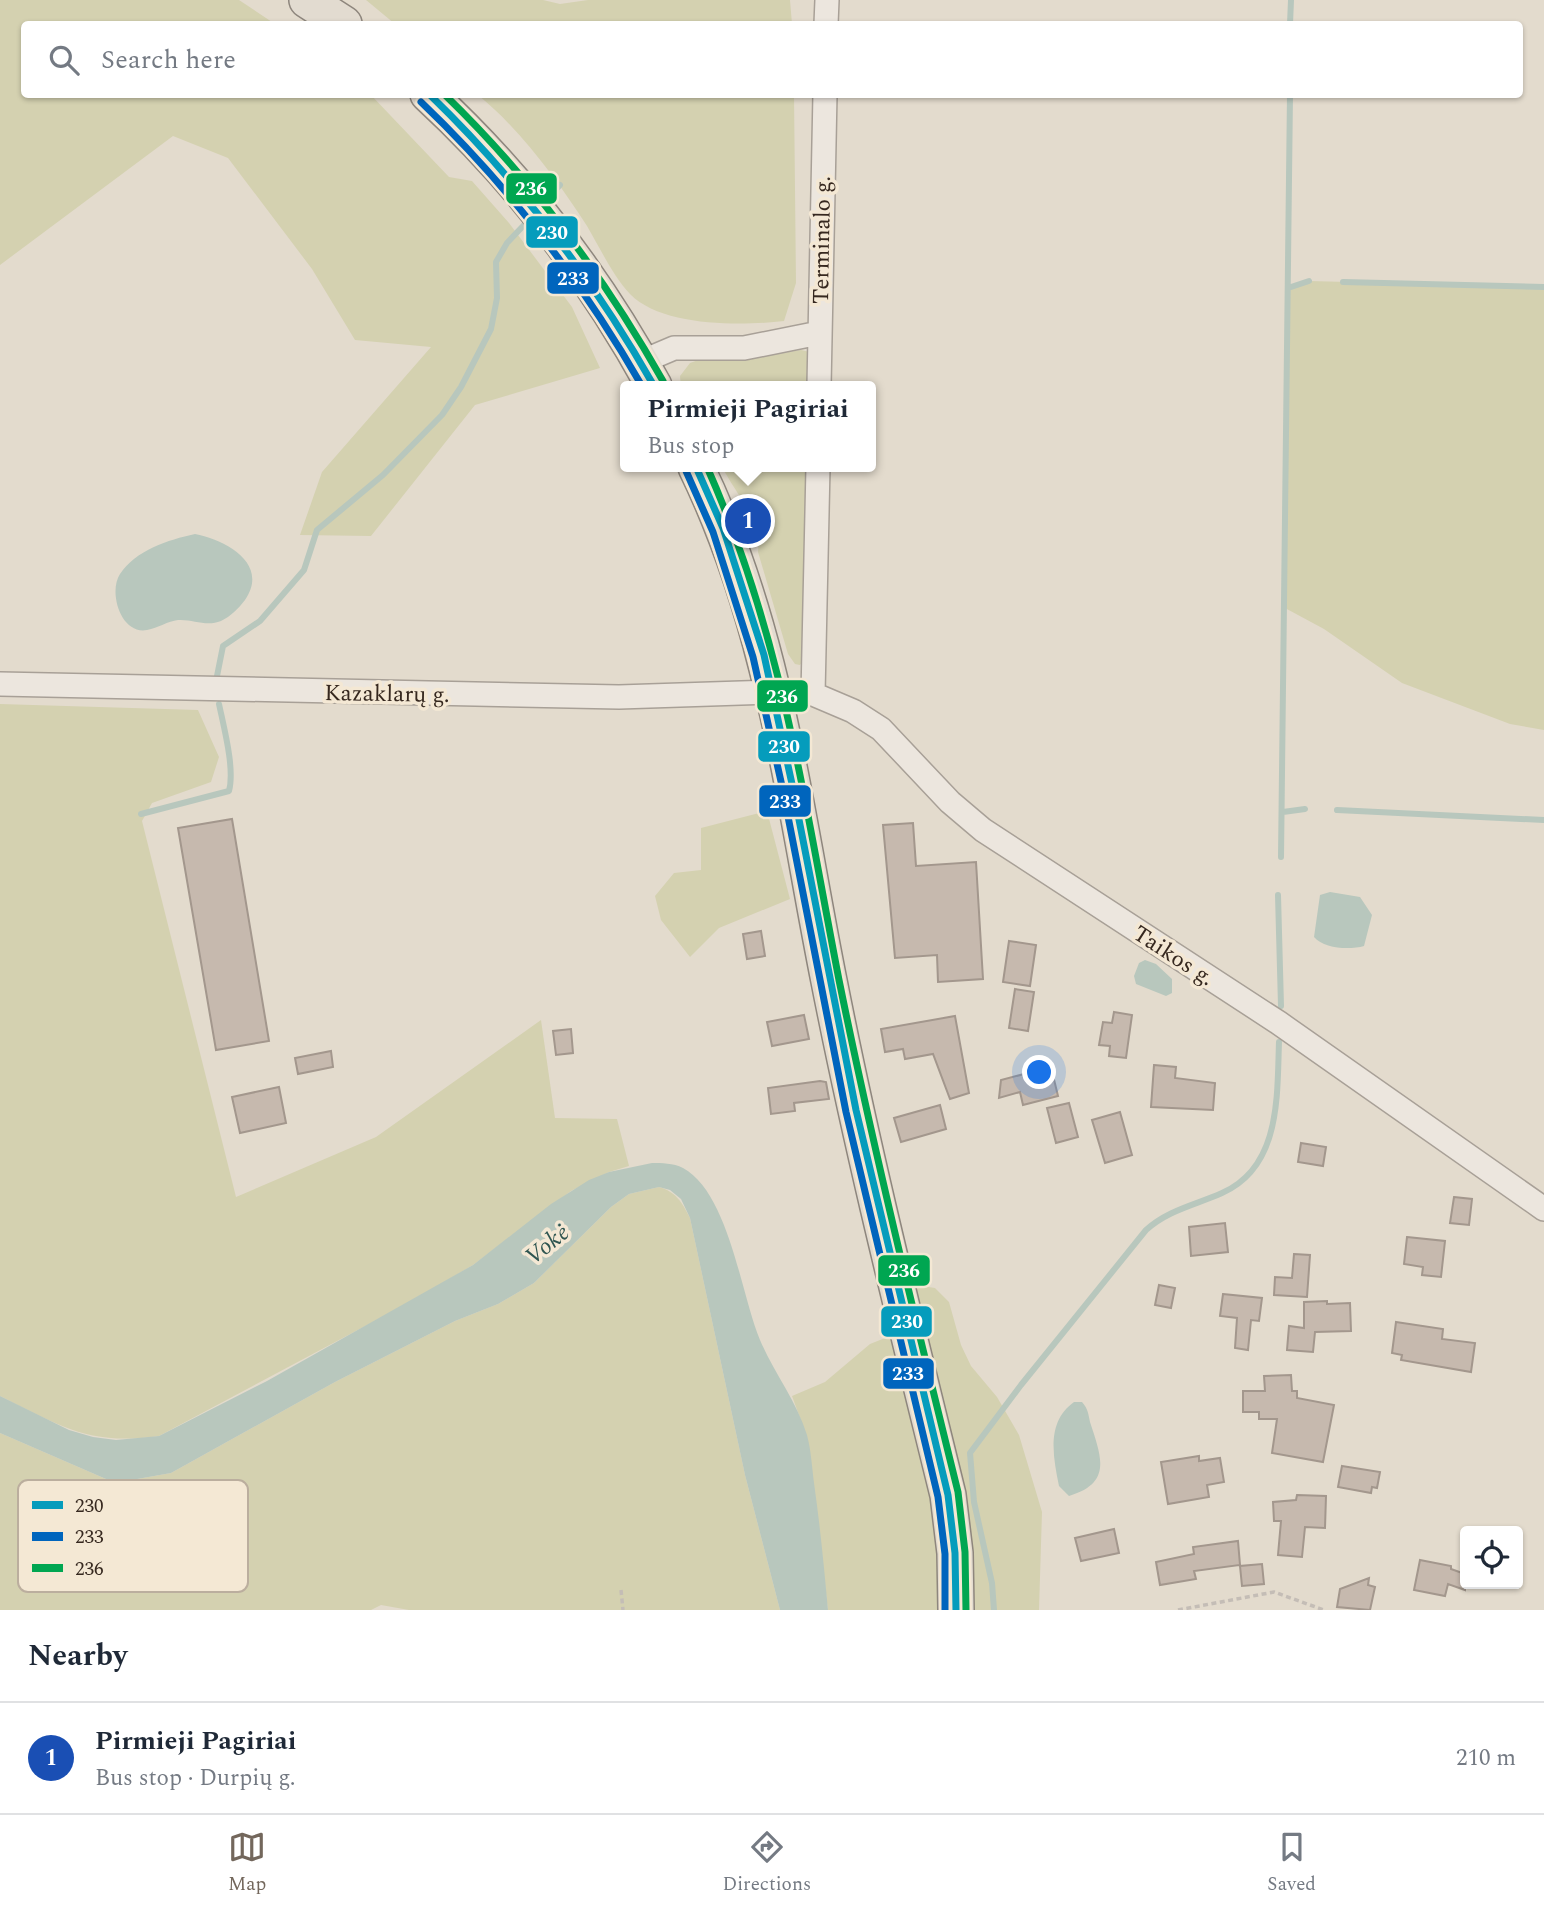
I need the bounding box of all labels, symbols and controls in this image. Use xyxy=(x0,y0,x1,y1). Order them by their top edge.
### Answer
search box xyxy=(21,21,1523,98)
text: Search here xyxy=(101,40,236,80)
icon: search xyxy=(45,41,83,79)
line badge: 236 xyxy=(505,172,558,205)
text: 236 xyxy=(515,175,547,204)
street label: Terminalo g. xyxy=(804,176,841,304)
line badge: 230 xyxy=(525,215,579,249)
text: 230 xyxy=(536,219,568,248)
line badge: 233 xyxy=(546,261,600,295)
text: 233 xyxy=(557,265,589,294)
popup xyxy=(620,381,876,472)
text: Pirmieji Pagiriai xyxy=(647,389,849,429)
text: Bus stop xyxy=(647,429,734,464)
pin: 1 xyxy=(725,495,771,547)
street label: Kazaklarų g. xyxy=(324,676,450,713)
line badge: 236 xyxy=(756,679,809,713)
text: 236 xyxy=(766,683,798,712)
line badge: 230 xyxy=(757,730,811,763)
text: 230 xyxy=(768,733,800,762)
line badge: 233 xyxy=(758,784,812,818)
text: 233 xyxy=(769,788,801,817)
street label: Taikos g. xyxy=(1126,917,1221,996)
your location xyxy=(1022,1055,1056,1089)
water label: Vokė xyxy=(517,1215,578,1274)
line badge: 236 xyxy=(877,1254,931,1287)
text: 236 xyxy=(888,1257,920,1286)
line badge: 230 xyxy=(880,1305,933,1338)
text: 230 xyxy=(891,1308,923,1337)
line badge: 233 xyxy=(882,1357,935,1390)
text: 233 xyxy=(892,1360,924,1389)
legend xyxy=(18,1480,248,1592)
text: 230 xyxy=(75,1492,104,1521)
text: 233 xyxy=(75,1523,104,1552)
map controls xyxy=(1460,1526,1523,1589)
button: locate xyxy=(1460,1526,1523,1589)
text: 236 xyxy=(75,1555,104,1584)
text: Nearby xyxy=(28,1633,127,1679)
text: Pirmieji Pagiriai xyxy=(95,1721,296,1761)
text: 1 xyxy=(45,1741,57,1776)
text: 210 m xyxy=(1456,1741,1516,1776)
text: Bus stop · Durpių g. xyxy=(95,1761,295,1796)
tab: Map xyxy=(228,1828,266,1899)
tab: Directions xyxy=(722,1828,811,1899)
tab: Saved xyxy=(1267,1828,1316,1899)

